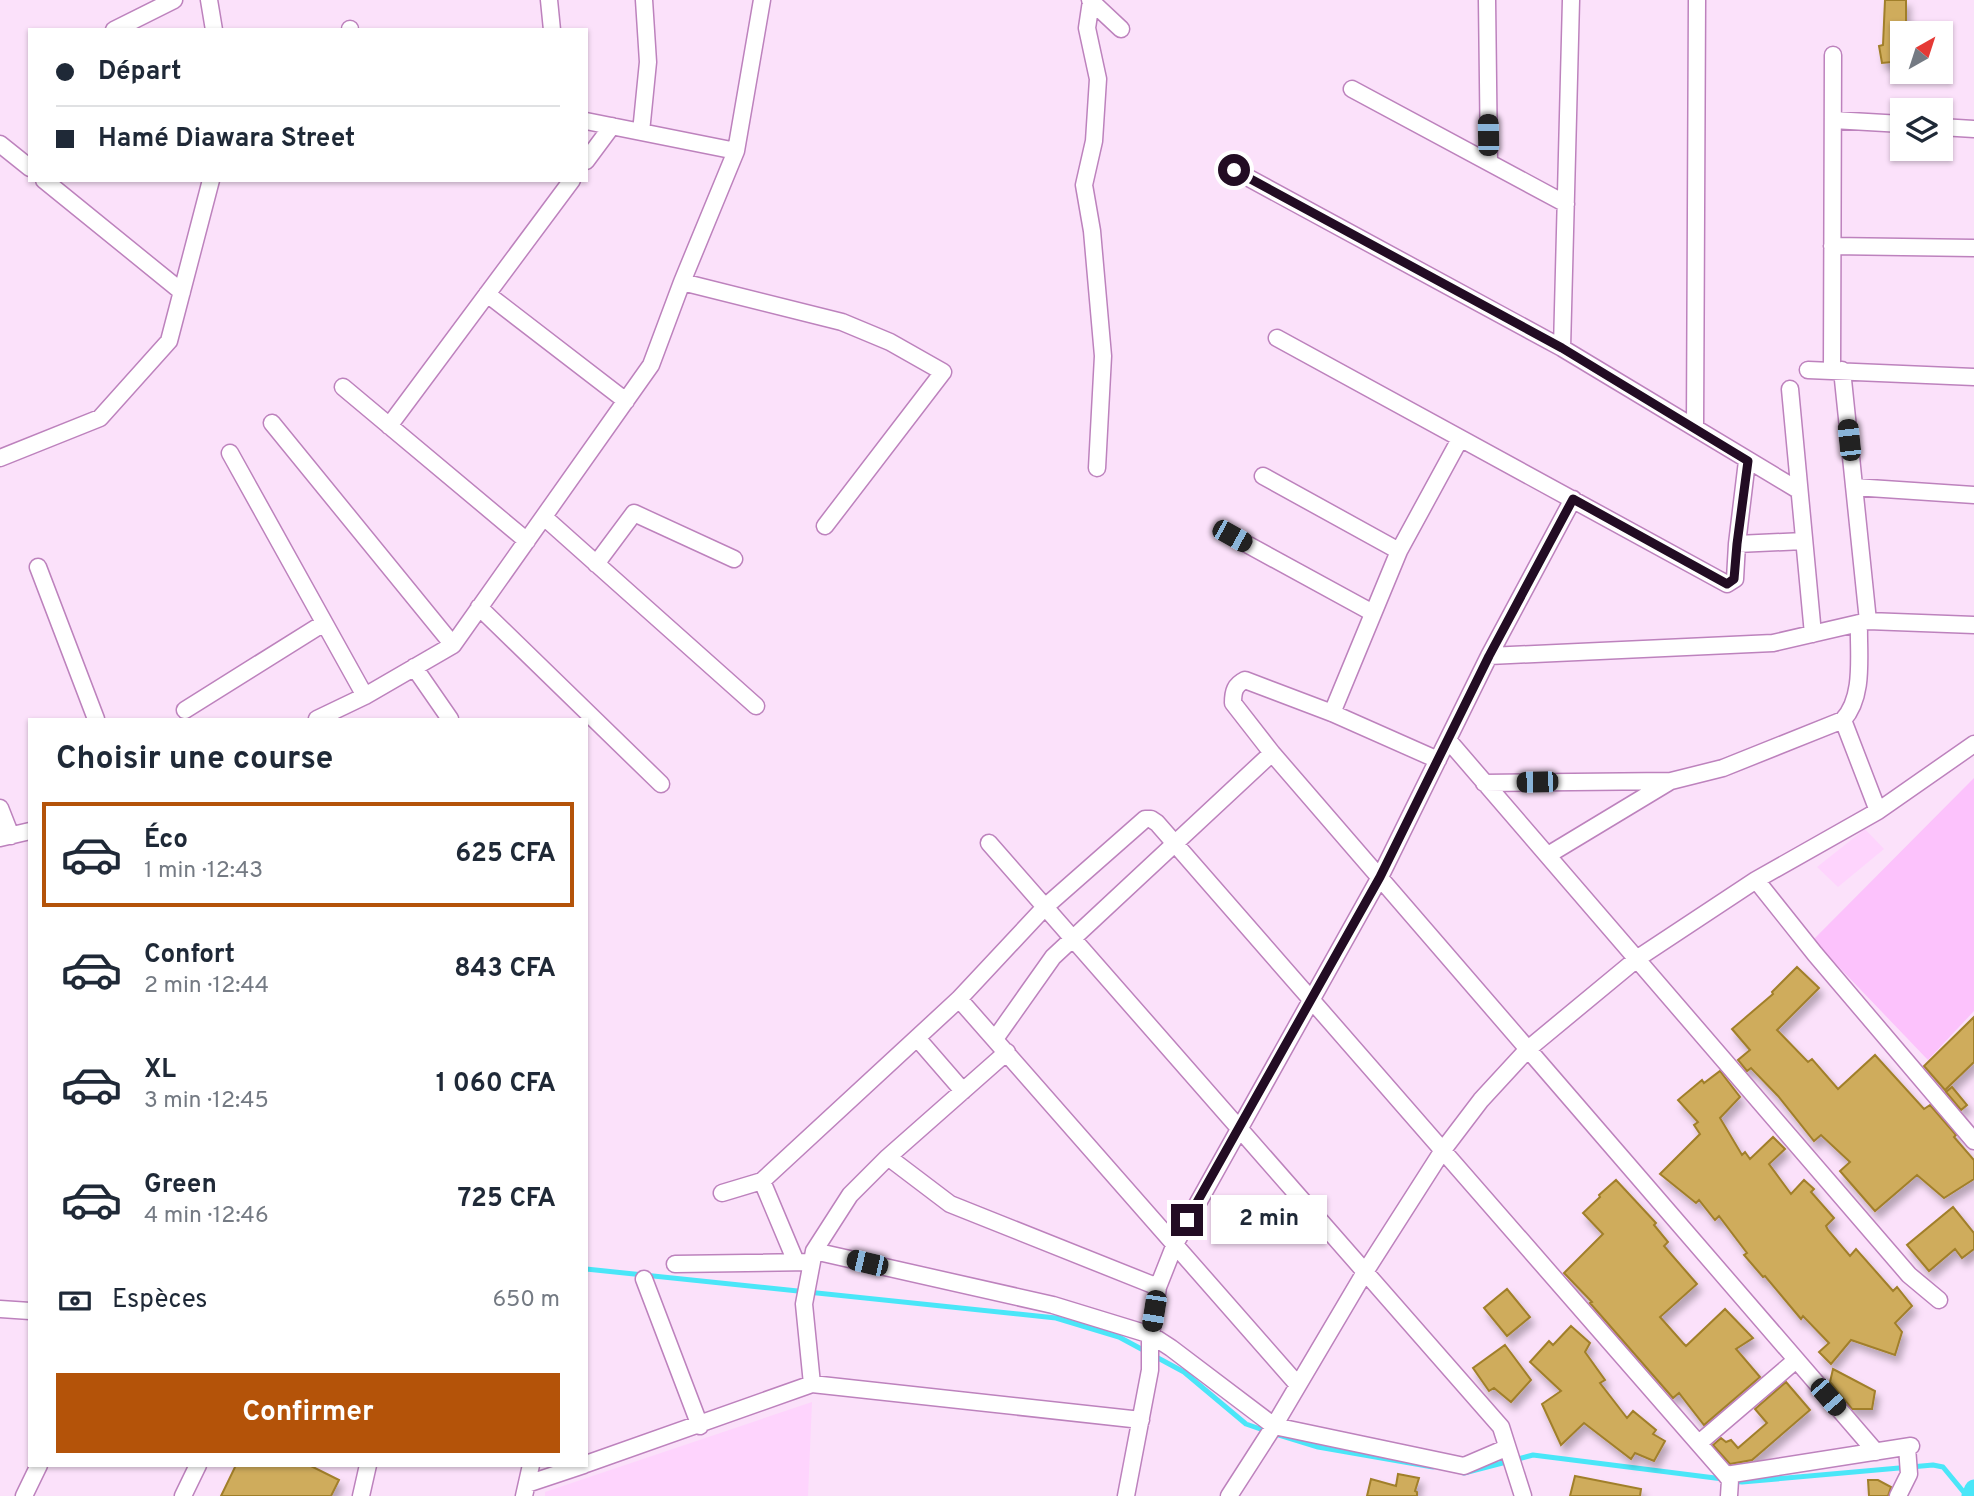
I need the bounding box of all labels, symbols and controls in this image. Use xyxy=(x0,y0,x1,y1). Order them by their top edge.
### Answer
north arrow xyxy=(1890,21,1953,84)
map controls xyxy=(1890,21,1953,161)
text: Départ xyxy=(98,56,182,89)
button: layers xyxy=(1890,98,1953,161)
car xyxy=(1478,114,1499,156)
text: Hamé Diawara Street xyxy=(98,123,355,156)
route start xyxy=(1218,154,1250,186)
car xyxy=(1837,418,1862,462)
car xyxy=(1209,517,1256,555)
text: Choisir une course xyxy=(56,740,333,780)
car xyxy=(1516,771,1559,793)
icon: car xyxy=(60,823,123,886)
text: Éco xyxy=(144,824,188,857)
text: 625 CFA xyxy=(455,838,556,871)
text: 1 min · 12:43 xyxy=(144,857,263,886)
icon: car xyxy=(60,938,123,1001)
text: Confort xyxy=(144,939,235,972)
text: 843 CFA xyxy=(454,953,556,986)
text: 2 min · 12:44 xyxy=(144,972,269,1001)
icon: car xyxy=(60,1053,123,1116)
text: XL xyxy=(144,1054,176,1087)
text: 1 060 CFA xyxy=(436,1068,556,1101)
text: 3 min · 12:45 xyxy=(144,1087,269,1116)
icon: car xyxy=(60,1168,123,1231)
text: Green xyxy=(144,1169,217,1202)
text: 725 CFA xyxy=(458,1183,556,1216)
callout: 2 min xyxy=(1212,1196,1327,1244)
text: 4 min · 12:46 xyxy=(144,1202,269,1231)
route end xyxy=(1171,1204,1203,1236)
text: 2 min xyxy=(1239,1205,1299,1234)
car xyxy=(845,1248,890,1278)
icon: cash xyxy=(56,1282,94,1320)
text: Espèces xyxy=(112,1284,208,1317)
text: 650 m xyxy=(492,1286,560,1315)
car xyxy=(1141,1289,1168,1333)
button: Confirmer xyxy=(56,1373,560,1453)
car xyxy=(1807,1374,1850,1420)

